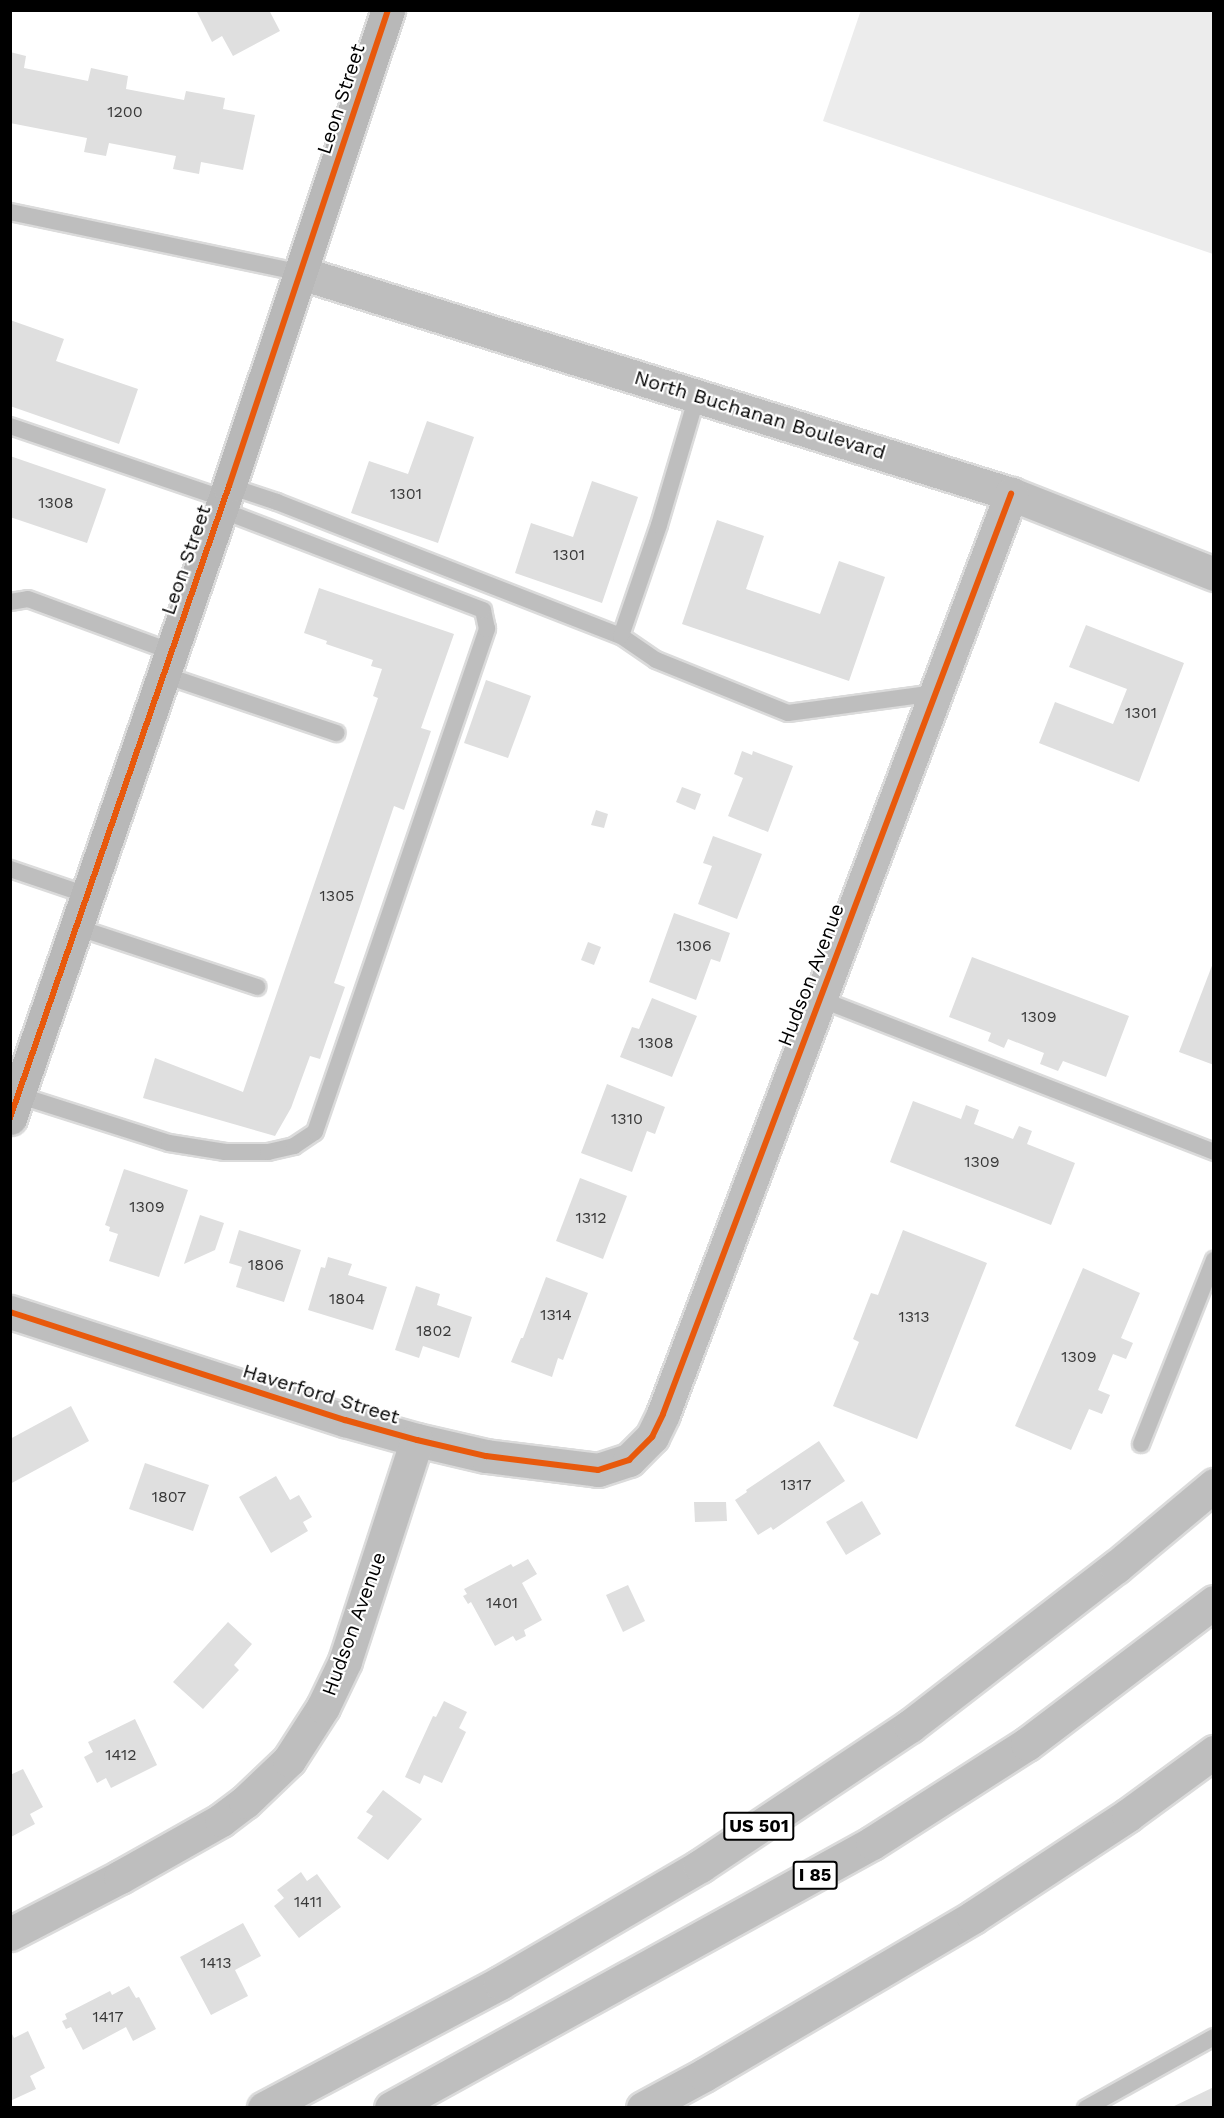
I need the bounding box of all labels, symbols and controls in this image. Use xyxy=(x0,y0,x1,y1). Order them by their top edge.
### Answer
street label: Leon Street xyxy=(312,41,370,157)
house number: 1200 xyxy=(107,102,143,122)
street label: North Buchanan Boulevard xyxy=(631,365,889,465)
house number: 1301 xyxy=(390,484,422,504)
house number: 1308 xyxy=(38,493,74,513)
street label: Leon Street xyxy=(156,502,216,618)
house number: 1301 xyxy=(553,545,585,565)
house number: 1301 xyxy=(1125,703,1157,723)
house number: 1305 xyxy=(320,886,354,906)
street label: Hudson Avenue xyxy=(773,900,849,1050)
house number: 1306 xyxy=(676,936,712,956)
house number: 1309 xyxy=(1021,1007,1057,1027)
house number: 1308 xyxy=(638,1033,674,1053)
house number: 1310 xyxy=(611,1109,643,1129)
house number: 1309 xyxy=(964,1152,1000,1172)
house number: 1309 xyxy=(129,1197,165,1217)
house number: 1312 xyxy=(575,1208,607,1228)
house number: 1806 xyxy=(248,1255,284,1275)
house number: 1804 xyxy=(329,1289,365,1309)
house number: 1314 xyxy=(540,1305,572,1325)
house number: 1313 xyxy=(898,1307,930,1327)
house number: 1802 xyxy=(416,1321,452,1341)
house number: 1309 xyxy=(1061,1347,1097,1367)
street label: Haverford Street xyxy=(240,1359,402,1429)
house number: 1317 xyxy=(781,1475,811,1495)
house number: 1807 xyxy=(152,1487,186,1507)
street label: Hudson Avenue xyxy=(317,1549,391,1699)
house number: 1401 xyxy=(486,1593,518,1613)
house number: 1412 xyxy=(105,1745,137,1765)
road number: US 501 xyxy=(723,1811,795,1841)
road number: I 85 xyxy=(792,1860,838,1890)
house number: 1411 xyxy=(294,1892,322,1912)
house number: 1413 xyxy=(200,1953,232,1973)
house number: 1417 xyxy=(93,2007,123,2027)

